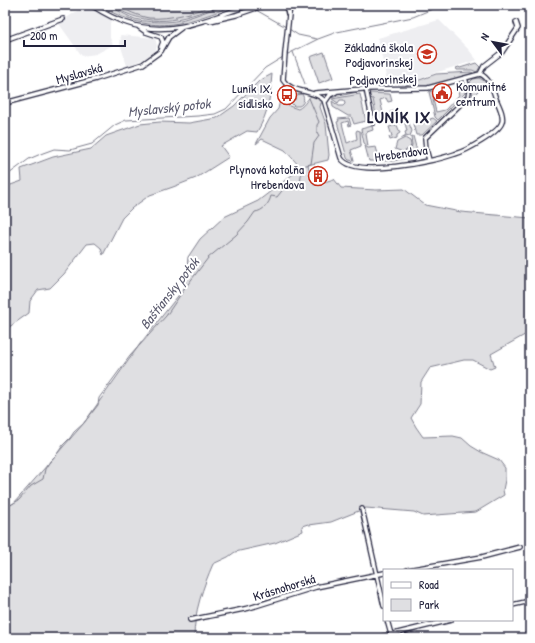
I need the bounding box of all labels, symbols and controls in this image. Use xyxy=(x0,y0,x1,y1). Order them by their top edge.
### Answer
scale bar xyxy=(24,22,125,48)
north arrow xyxy=(473,22,513,62)
text: 200 m xyxy=(30,27,57,44)
text: N xyxy=(477,30,492,43)
place label: Základná škola Podjavorinskej xyxy=(344,38,413,71)
school or university icon: Základná škola Podjavorinskej xyxy=(416,43,438,65)
street label: Myslavská xyxy=(54,58,104,88)
street label: Podjavorinskej xyxy=(349,69,417,89)
place label: Komunitné centrum xyxy=(456,77,506,110)
place label: Luník IX, sídlisko xyxy=(232,79,273,112)
public building icon: Komunitné centrum xyxy=(431,82,453,104)
bus stop icon: Luník IX, sídlisko xyxy=(276,84,298,106)
water label: Myslavský potok xyxy=(127,93,212,122)
district label: LUNÍK IX xyxy=(367,105,431,128)
street label: Hrebendova xyxy=(373,140,429,166)
place label: Plynová kotolňa Hrebendova xyxy=(230,160,304,193)
building icon: Plynová kotolňa Hrebendova xyxy=(307,165,329,187)
water label: Baštiansky potok xyxy=(135,252,204,333)
street label: Krásnohorská xyxy=(251,569,317,605)
legend xyxy=(383,569,513,621)
text: Road xyxy=(419,576,439,593)
text: Park xyxy=(419,596,439,613)

